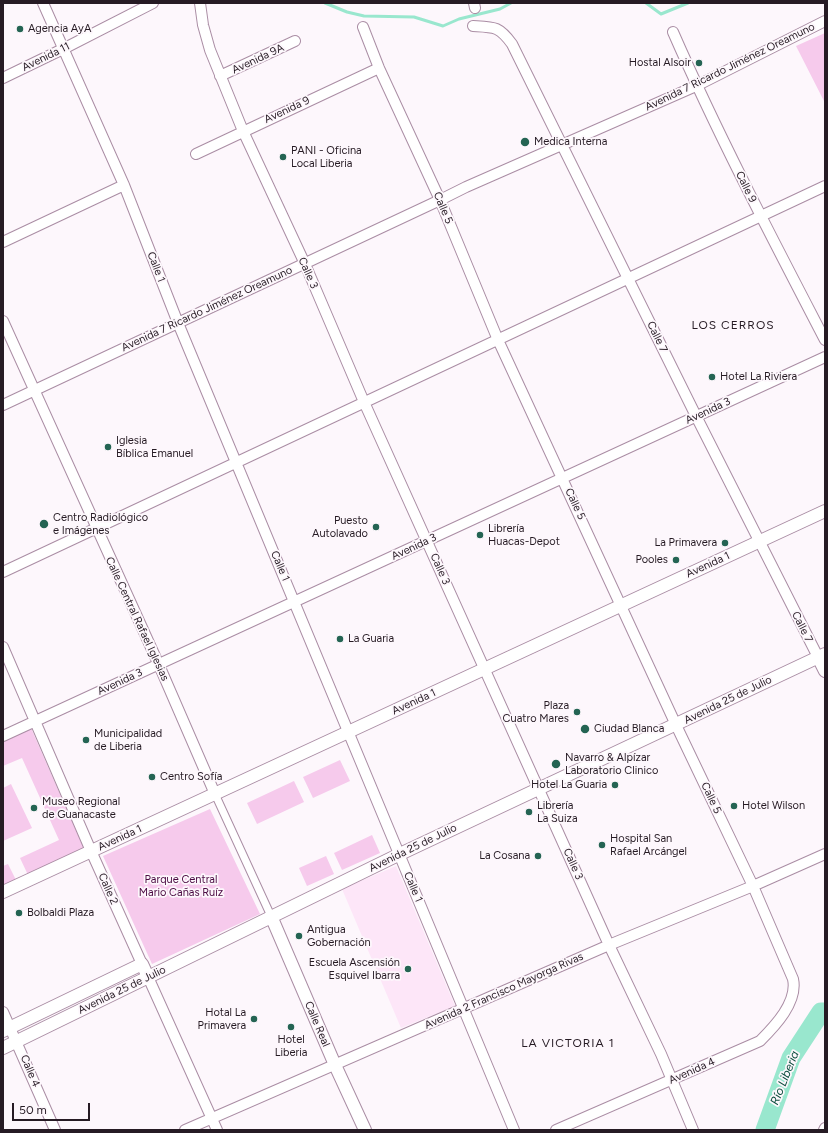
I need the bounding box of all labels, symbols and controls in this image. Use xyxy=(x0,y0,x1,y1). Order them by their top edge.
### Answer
street label: Avenida 7 Ricardo Jiménez Oreamuno xyxy=(643,20,817,114)
place label: Agencia AyA xyxy=(28,22,91,36)
marker: Agencia AyA xyxy=(15,24,25,34)
street label: Avenida 11 xyxy=(20,40,72,74)
street label: Avenida 9A xyxy=(230,41,286,77)
place label: Hostal Alsoir xyxy=(629,56,691,70)
marker: Hostal Alsoir xyxy=(694,58,704,68)
street label: Avenida 9 xyxy=(262,94,312,126)
place label: Medica Interna xyxy=(534,135,607,149)
marker: Medica Interna xyxy=(519,136,531,148)
place label: PANI - Oficina Local Liberia xyxy=(291,144,362,170)
marker: PANI - Oficina Local Liberia xyxy=(278,152,288,162)
street label: Calle 9 xyxy=(733,169,759,205)
street label: Calle 5 xyxy=(430,190,456,226)
street label: Calle 1 xyxy=(144,250,168,284)
street label: Calle 3 xyxy=(295,255,321,291)
street label: Avenida 7 Ricardo Jiménez Oreamuno xyxy=(119,264,295,354)
district label: LOS CERROS xyxy=(691,318,775,332)
street label: Calle 7 xyxy=(644,319,670,355)
place label: Hotel La Riviera xyxy=(720,370,797,384)
marker: Hotel La Riviera xyxy=(707,372,717,382)
street label: Avenida 3 xyxy=(683,395,733,427)
place label: Iglesia Bíblica Emanuel xyxy=(116,434,193,460)
marker: Iglesia Bíblica Emanuel xyxy=(103,442,113,452)
street label: Calle 5 xyxy=(562,486,588,522)
place label: Centro Radiológico e Imágenes xyxy=(53,511,148,537)
place label: Puesto Autolavado xyxy=(312,514,368,540)
marker: Centro Radiológico e Imágenes xyxy=(38,518,50,530)
marker: Puesto Autolavado xyxy=(371,522,381,532)
place label: Librería Huacas-Depot xyxy=(488,522,560,548)
marker: Librería Huacas-Depot xyxy=(475,530,485,540)
street label: Avenida 3 xyxy=(389,531,439,563)
place label: La Primavera xyxy=(655,536,717,550)
marker: La Primavera xyxy=(720,538,730,548)
street label: Calle 1 xyxy=(268,549,292,583)
street label: Avenida 1 xyxy=(684,549,732,581)
street label: Calle 3 xyxy=(427,551,453,587)
place label: Pooles xyxy=(635,553,668,567)
street label: Calle Central Rafael Iglesias xyxy=(102,555,172,683)
marker: Pooles xyxy=(671,555,681,565)
street label: Calle 7 xyxy=(789,609,815,645)
place label: La Guaria xyxy=(348,632,394,646)
marker: La Guaria xyxy=(335,634,345,644)
street label: Avenida 3 xyxy=(95,666,145,698)
street label: Avenida 25 de Julio xyxy=(682,673,774,727)
street label: Avenida 1 xyxy=(390,686,438,718)
place label: Plaza Cuatro Mares xyxy=(503,699,569,725)
marker: Plaza Cuatro Mares xyxy=(572,707,582,717)
place label: Ciudad Blanca xyxy=(594,722,664,736)
marker: Ciudad Blanca xyxy=(579,723,591,735)
place label: Municipalidad de Liberia xyxy=(94,727,162,753)
marker: Municipalidad de Liberia xyxy=(81,735,91,745)
place label: Navarro & Alpízar Laboratorio Clinico xyxy=(565,751,658,777)
marker: Navarro & Alpízar Laboratorio Clinico xyxy=(550,758,562,770)
place label: Centro Sofía xyxy=(160,770,222,784)
marker: Centro Sofía xyxy=(147,772,157,782)
place label: Hotel La Guaria xyxy=(531,778,607,792)
marker: Hotel La Guaria xyxy=(610,780,620,790)
street label: Calle 5 xyxy=(698,780,724,816)
place label: Museo Regional de Guanacaste xyxy=(42,795,120,821)
place label: Librería La Suiza xyxy=(537,799,578,825)
place label: Hotel Wilson xyxy=(742,799,805,813)
marker: Hotel Wilson xyxy=(729,801,739,811)
marker: Museo Regional de Guanacaste xyxy=(29,803,39,813)
marker: Librería La Suiza xyxy=(524,807,534,817)
street label: Avenida 25 de Julio xyxy=(367,821,459,875)
street label: Avenida 1 xyxy=(96,822,144,854)
place label: Hospital San Rafael Arcángel xyxy=(610,832,687,858)
marker: Hospital San Rafael Arcángel xyxy=(597,840,607,850)
street label: Calle 3 xyxy=(560,846,586,882)
place label: La Cosana xyxy=(479,849,530,863)
marker: La Cosana xyxy=(533,851,543,861)
street label: Calle 1 xyxy=(401,870,425,904)
street label: Calle 2 xyxy=(95,871,121,907)
park label: Parque Central Mario Cañas Ruíz xyxy=(139,873,223,899)
place label: Bolbaldi Plaza xyxy=(27,906,94,920)
marker: Bolbaldi Plaza xyxy=(14,908,24,918)
place label: Antigua Gobernación xyxy=(307,923,371,949)
marker: Antigua Gobernación xyxy=(294,931,304,941)
street label: Avenida 2 Francisco Mayorga Rivas xyxy=(423,950,585,1032)
place label: Escuela Ascensión Esquivel Ibarra xyxy=(309,956,400,982)
street label: Avenida 25 de Julio xyxy=(76,963,168,1017)
marker: Escuela Ascensión Esquivel Ibarra xyxy=(403,964,413,974)
street label: Calle Real xyxy=(302,999,332,1049)
place label: Hotal La Primavera xyxy=(198,1006,246,1032)
marker: Hotal La Primavera xyxy=(249,1014,259,1024)
marker: Hotel Liberia xyxy=(286,1022,296,1032)
place label: Hotel Liberia xyxy=(275,1033,307,1059)
district label: LA VICTORIA 1 xyxy=(521,1036,615,1050)
water label: Río Liberia xyxy=(768,1049,802,1107)
street label: Calle 4 xyxy=(17,1053,43,1089)
street label: Avenida 4 xyxy=(667,1055,717,1087)
scale bar xyxy=(14,1095,92,1121)
text: 50 m xyxy=(19,1103,47,1117)

